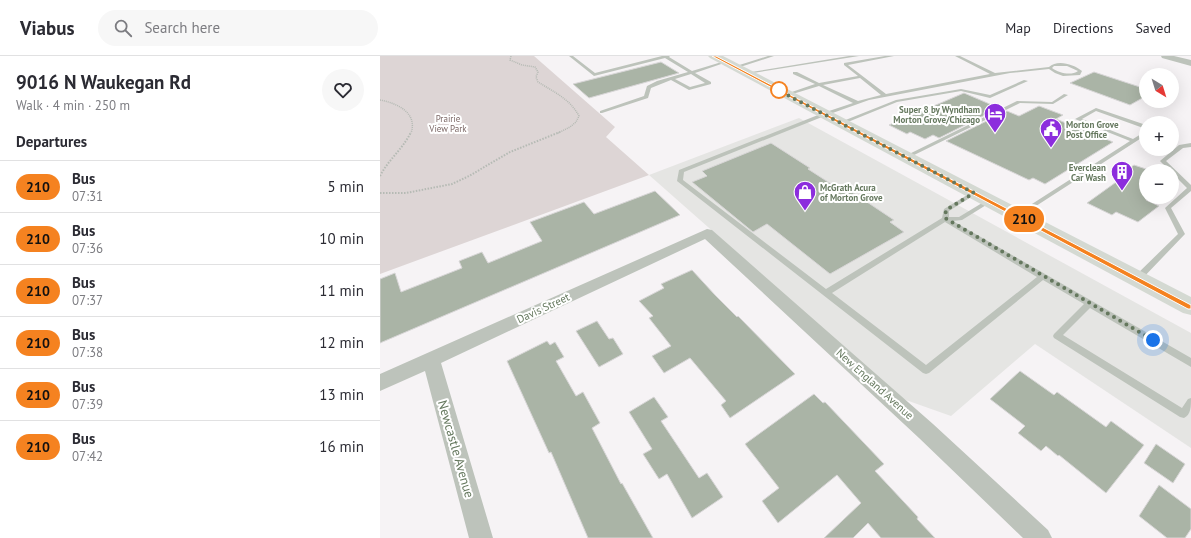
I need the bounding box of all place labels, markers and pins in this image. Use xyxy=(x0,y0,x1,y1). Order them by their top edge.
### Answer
unlabelled marker xyxy=(770,81,788,99)
hotel icon: Super 8 by Wyndham Morton Grove/Chicago xyxy=(982,101,1008,134)
place label: Super 8 by Wyndham Morton Grove/Chicago xyxy=(893,104,980,125)
public building icon: Morton Grove Post Office xyxy=(1038,116,1064,149)
place label: Morton Grove Post Office xyxy=(1066,119,1119,140)
building icon: Everclean Car Wash xyxy=(1109,159,1135,192)
place label: Everclean Car Wash xyxy=(1069,162,1106,183)
shop icon: McGrath Acura of Morton Grove xyxy=(792,179,818,212)
place label: McGrath Acura of Morton Grove xyxy=(820,182,883,203)

